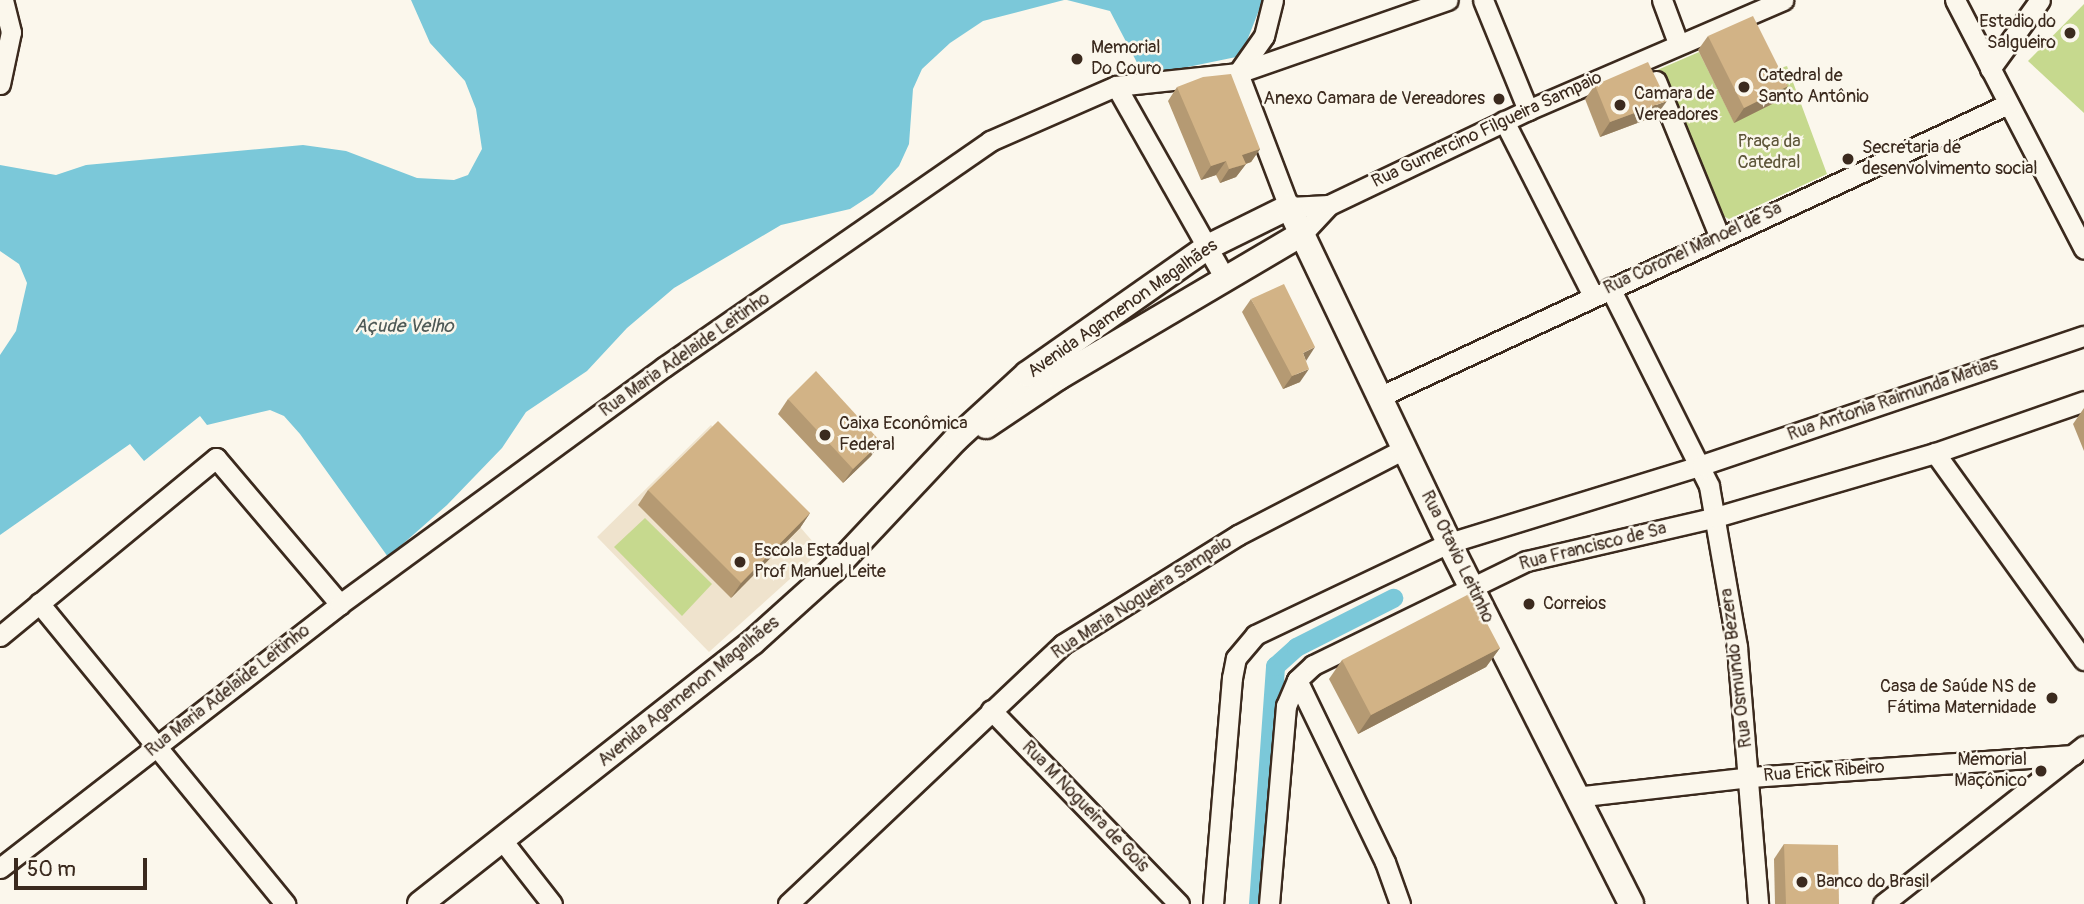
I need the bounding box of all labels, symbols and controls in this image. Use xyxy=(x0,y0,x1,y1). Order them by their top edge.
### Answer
place label: Estadio do Salgueiro xyxy=(1979,12,2056,54)
marker: Estadio do Salgueiro xyxy=(2062,25,2078,41)
place label: Memorial Do Couro xyxy=(1091,38,1161,80)
marker: Memorial Do Couro xyxy=(1069,51,1085,67)
place label: Catedral de Santo Antônio xyxy=(1758,66,1869,108)
street label: Rua Gumercino Filgueira Sampaio xyxy=(1368,67,1606,193)
marker: Catedral de Santo Antônio xyxy=(1736,79,1752,95)
place label: Camara de Vereadores xyxy=(1634,84,1718,126)
place label: Anexo Camara de Vereadores xyxy=(1263,88,1485,110)
marker: Anexo Camara de Vereadores xyxy=(1491,91,1507,107)
marker: Camara de Vereadores xyxy=(1612,97,1628,113)
park label: Praça da Catedral xyxy=(1737,132,1801,174)
place label: Secretaria de desenvolvimento social xyxy=(1862,138,2038,180)
marker: Secretaria de desenvolvimento social xyxy=(1840,151,1856,167)
street label: Rua Coronel Manoel de Sa xyxy=(1601,198,1785,300)
street label: Avenida Agamenon Magalhães xyxy=(1024,235,1222,383)
street label: Rua Maria Adelaide Leitinho xyxy=(596,288,774,422)
water label: Açude Velho xyxy=(354,316,454,338)
street label: Rua Antonia Raimunda Matias xyxy=(1785,354,2001,446)
place label: Caixa Econômica Federal xyxy=(839,414,968,457)
marker: Caixa Econômica Federal xyxy=(817,427,833,443)
street label: Rua Otavio Leitinho xyxy=(1416,487,1498,627)
street label: Rua Francisco de Sa xyxy=(1517,518,1669,576)
street label: Rua Maria Nogueira Sampaio xyxy=(1048,532,1236,664)
place label: Escola Estadual Prof Manuel Leite xyxy=(754,541,886,584)
marker: Escola Estadual Prof Manuel Leite xyxy=(732,554,748,570)
street label: Rua Osmundo Bezera xyxy=(1716,587,1758,749)
place label: Correios xyxy=(1543,593,1606,615)
marker: Correios xyxy=(1521,596,1537,612)
street label: Avenida Agamenon Magalhães xyxy=(594,612,784,772)
street label: Rua Maria Adelaide Leitinho xyxy=(141,620,315,762)
place label: Casa de Saúde NS de Fátima Maternidade xyxy=(1880,677,2036,720)
marker: Casa de Saúde NS de Fátima Maternidade xyxy=(2042,688,2062,708)
street label: Rua M Nogueira de Gois xyxy=(1017,737,1153,877)
place label: Memorial Maçônico xyxy=(1954,750,2027,792)
street label: Rua Erick Ribeiro xyxy=(1763,757,1885,787)
marker: Memorial Maçônico xyxy=(2033,763,2049,779)
scale bar xyxy=(18,844,150,888)
text: 50 m xyxy=(27,856,76,883)
place label: Banco do Brasil xyxy=(1816,871,1929,893)
marker: Banco do Brasil xyxy=(1794,874,1810,890)

